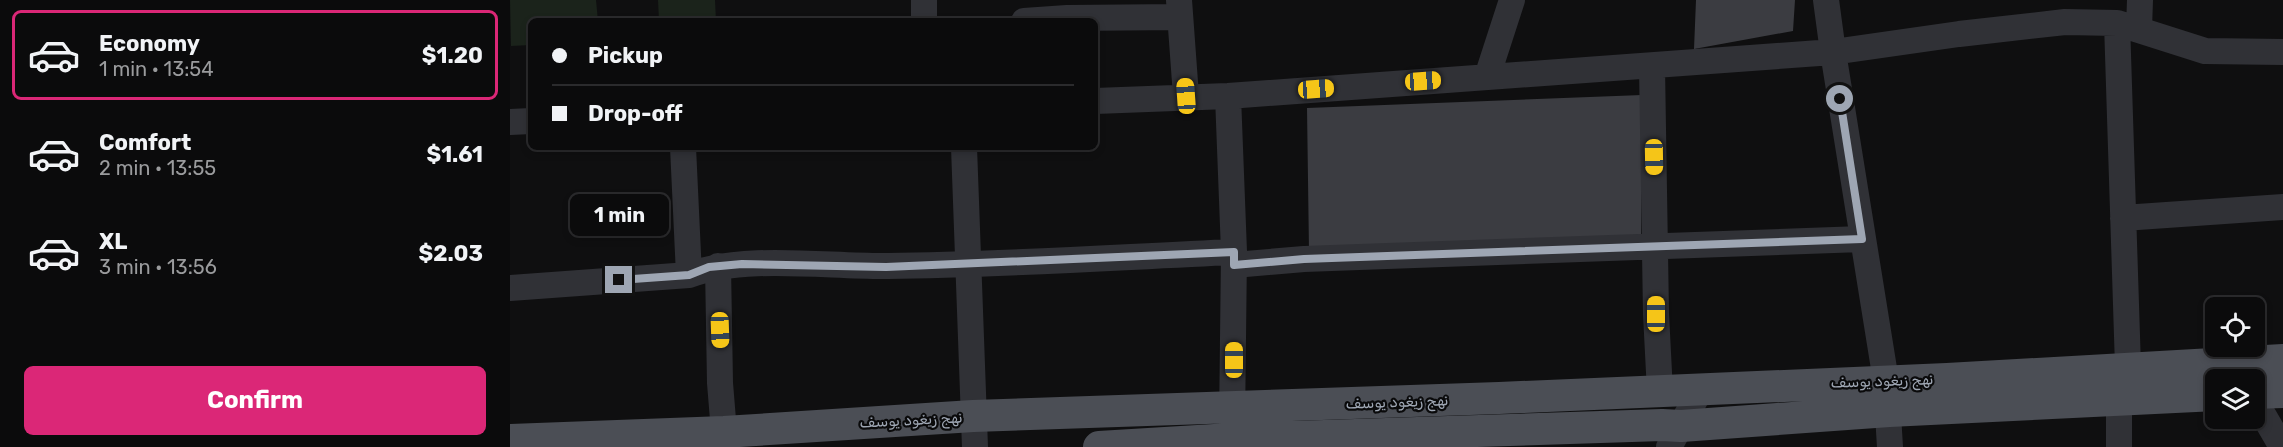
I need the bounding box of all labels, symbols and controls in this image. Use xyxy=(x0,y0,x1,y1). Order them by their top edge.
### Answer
icon: car xyxy=(27,28,81,82)
text: Economy xyxy=(99,30,200,57)
text: $1.20 xyxy=(422,42,483,69)
text: Pickup xyxy=(588,42,663,69)
text: 1 min · 13:54 xyxy=(99,57,214,81)
car xyxy=(1404,71,1442,91)
car xyxy=(1176,77,1196,115)
car xyxy=(1297,79,1335,99)
route start xyxy=(1826,85,1853,112)
text: Drop-off xyxy=(588,100,683,127)
icon: car xyxy=(27,127,81,181)
text: Comfort xyxy=(99,129,191,156)
car xyxy=(1645,139,1663,175)
text: $1.61 xyxy=(426,141,483,168)
text: 2 min · 13:55 xyxy=(99,156,216,180)
callout: 1 min xyxy=(570,193,668,235)
text: 1 min xyxy=(594,203,645,227)
icon: car xyxy=(27,226,81,280)
text: XL xyxy=(99,228,127,255)
text: $2.03 xyxy=(418,240,483,267)
text: 3 min · 13:56 xyxy=(99,255,217,279)
route end xyxy=(605,266,632,293)
car xyxy=(1647,296,1665,332)
map controls xyxy=(2205,297,2265,429)
button: locate xyxy=(2205,297,2265,357)
car xyxy=(710,312,730,348)
car xyxy=(1225,342,1243,378)
button: Confirm xyxy=(24,366,486,435)
button: layers xyxy=(2205,369,2265,429)
street label: نهج زيغود يوسف xyxy=(1830,370,1934,394)
street label: نهج زيغود يوسف xyxy=(1345,391,1449,415)
street label: نهج زيغود يوسف xyxy=(859,408,963,434)

